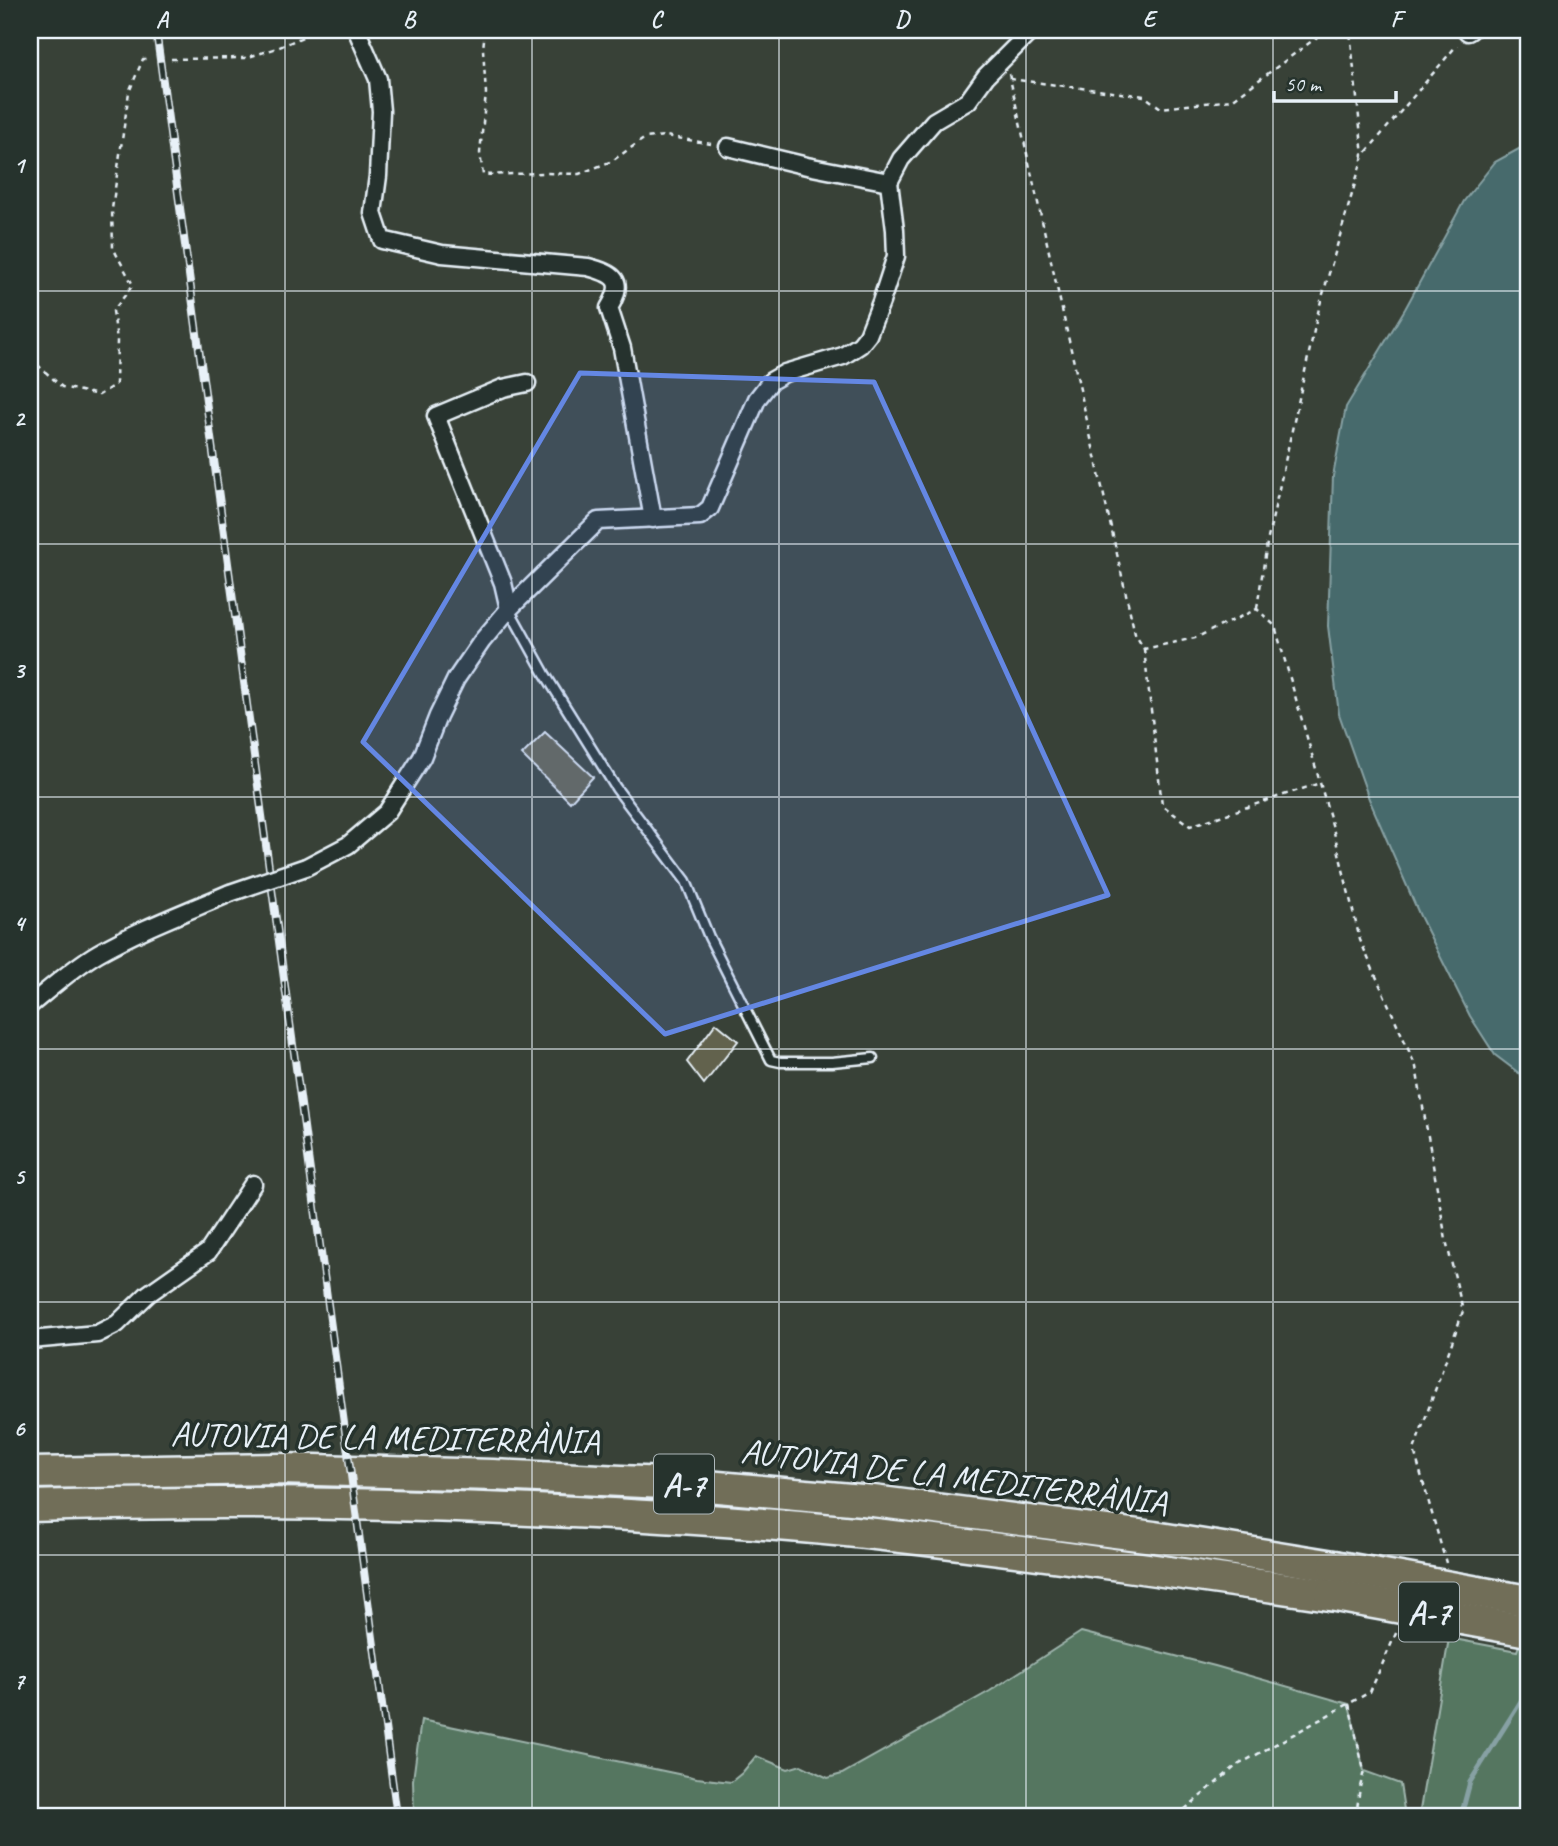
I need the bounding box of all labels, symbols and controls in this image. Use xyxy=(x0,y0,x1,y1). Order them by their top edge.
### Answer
text: A xyxy=(156,5,170,34)
text: B xyxy=(403,5,417,34)
text: C xyxy=(651,5,665,34)
text: D xyxy=(895,5,911,34)
text: E xyxy=(1143,5,1159,34)
text: F xyxy=(1391,5,1407,34)
scale bar xyxy=(1274,60,1397,104)
text: 50 m xyxy=(1285,71,1323,97)
text: 1 xyxy=(14,151,27,180)
text: 2 xyxy=(14,404,27,433)
text: 3 xyxy=(14,656,27,685)
text: 4 xyxy=(14,909,27,938)
text: 5 xyxy=(14,1162,26,1191)
street label: AUTOVIA DE LA MEDITERRÀNIA xyxy=(170,1411,601,1464)
text: 6 xyxy=(14,1414,27,1443)
street label: AUTOVIA DE LA MEDITERRÀNIA xyxy=(739,1428,1171,1525)
road number: A-7 xyxy=(654,1454,714,1514)
road number: A-7 xyxy=(1399,1582,1459,1642)
text: 7 xyxy=(14,1667,27,1696)

